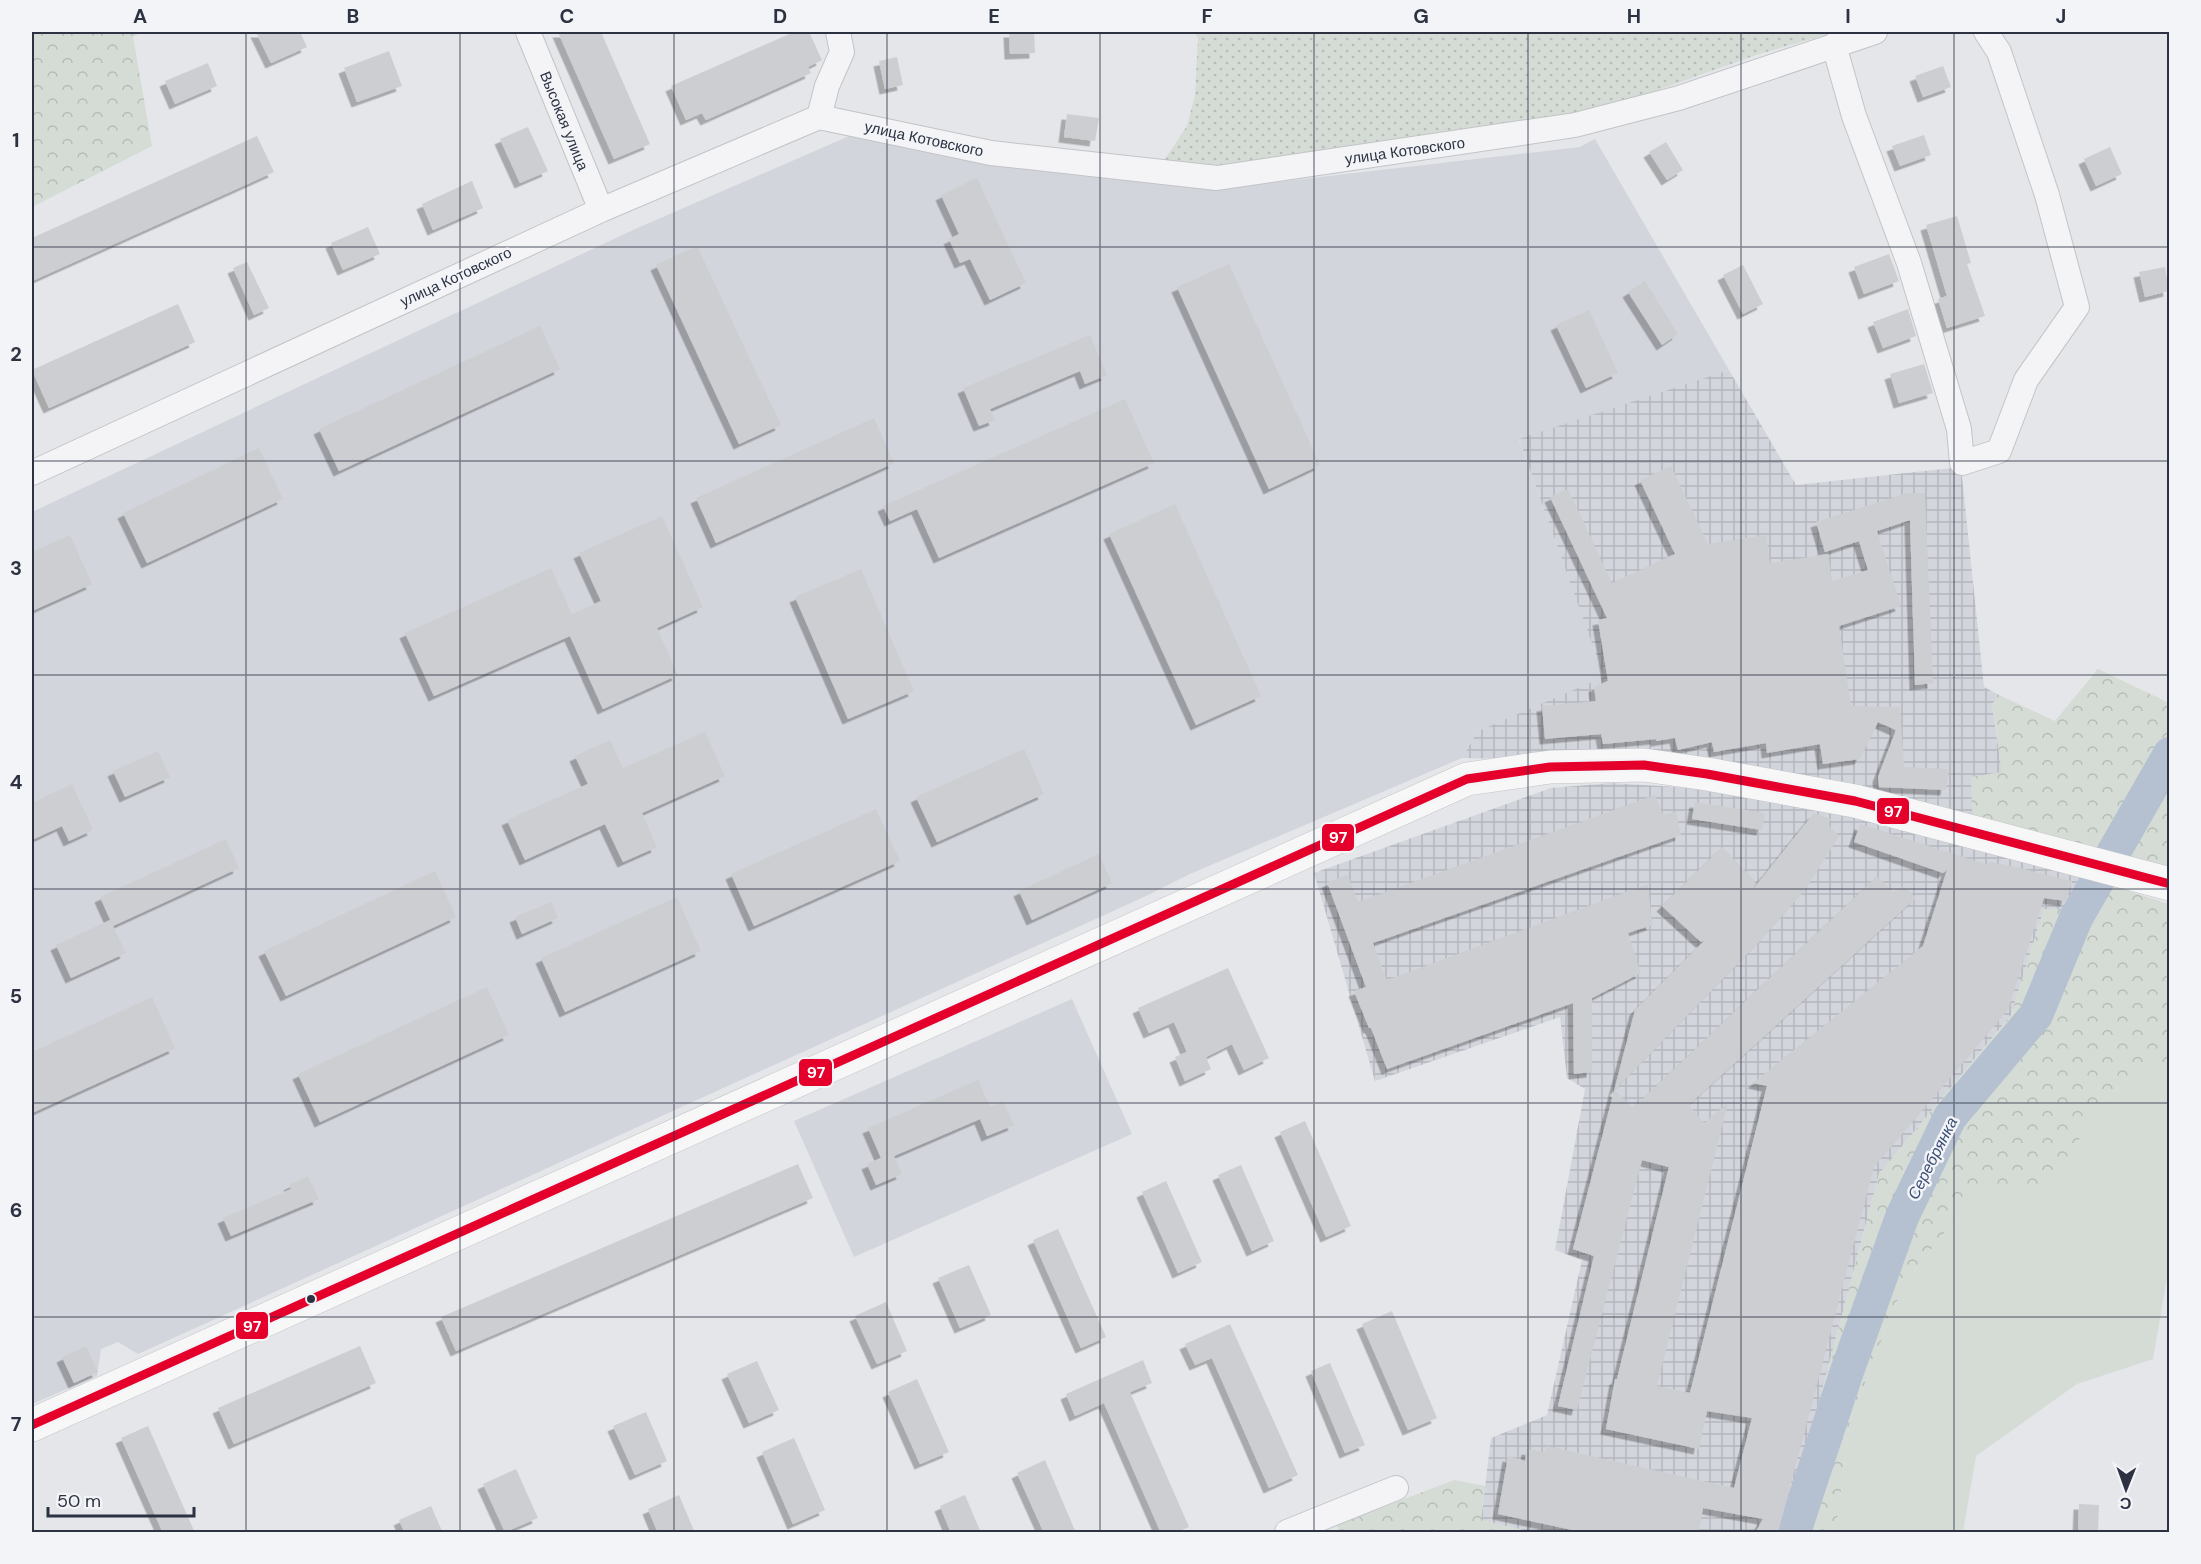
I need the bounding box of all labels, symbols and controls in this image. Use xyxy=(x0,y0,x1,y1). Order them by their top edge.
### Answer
text: A xyxy=(133,3,147,29)
text: B xyxy=(347,3,359,29)
text: C xyxy=(560,3,574,29)
text: D xyxy=(773,3,787,29)
text: E xyxy=(988,3,1000,29)
text: F xyxy=(1201,3,1213,29)
text: G xyxy=(1413,3,1429,29)
text: H xyxy=(1627,3,1641,29)
text: I xyxy=(1845,3,1851,29)
text: J xyxy=(2056,3,2066,29)
street label: Высокая улица xyxy=(535,68,593,174)
street label: улица Котовского xyxy=(863,117,985,161)
text: 1 xyxy=(12,127,20,153)
street label: улица Котовского xyxy=(1344,133,1466,169)
street label: улица Котовского xyxy=(397,242,515,312)
text: 2 xyxy=(10,341,22,367)
text: 3 xyxy=(10,555,22,581)
text: 4 xyxy=(10,769,23,795)
line badge: 97 xyxy=(1876,797,1910,825)
text: 97 xyxy=(1884,801,1903,822)
line badge: 97 xyxy=(1321,823,1355,852)
text: 97 xyxy=(1329,827,1348,848)
text: 5 xyxy=(10,983,22,1009)
line badge: 97 xyxy=(798,1058,833,1087)
text: 97 xyxy=(807,1062,826,1083)
water label: Серебрянка xyxy=(1903,1113,1962,1203)
text: 6 xyxy=(10,1197,22,1223)
unlabelled marker xyxy=(305,1293,317,1305)
line badge: 97 xyxy=(235,1311,269,1340)
text: 97 xyxy=(243,1316,262,1337)
text: 7 xyxy=(11,1411,22,1437)
north arrow xyxy=(2096,1459,2156,1519)
scale bar xyxy=(48,1480,194,1518)
text: 50 m xyxy=(57,1489,101,1513)
text: С xyxy=(2119,1493,2132,1514)

